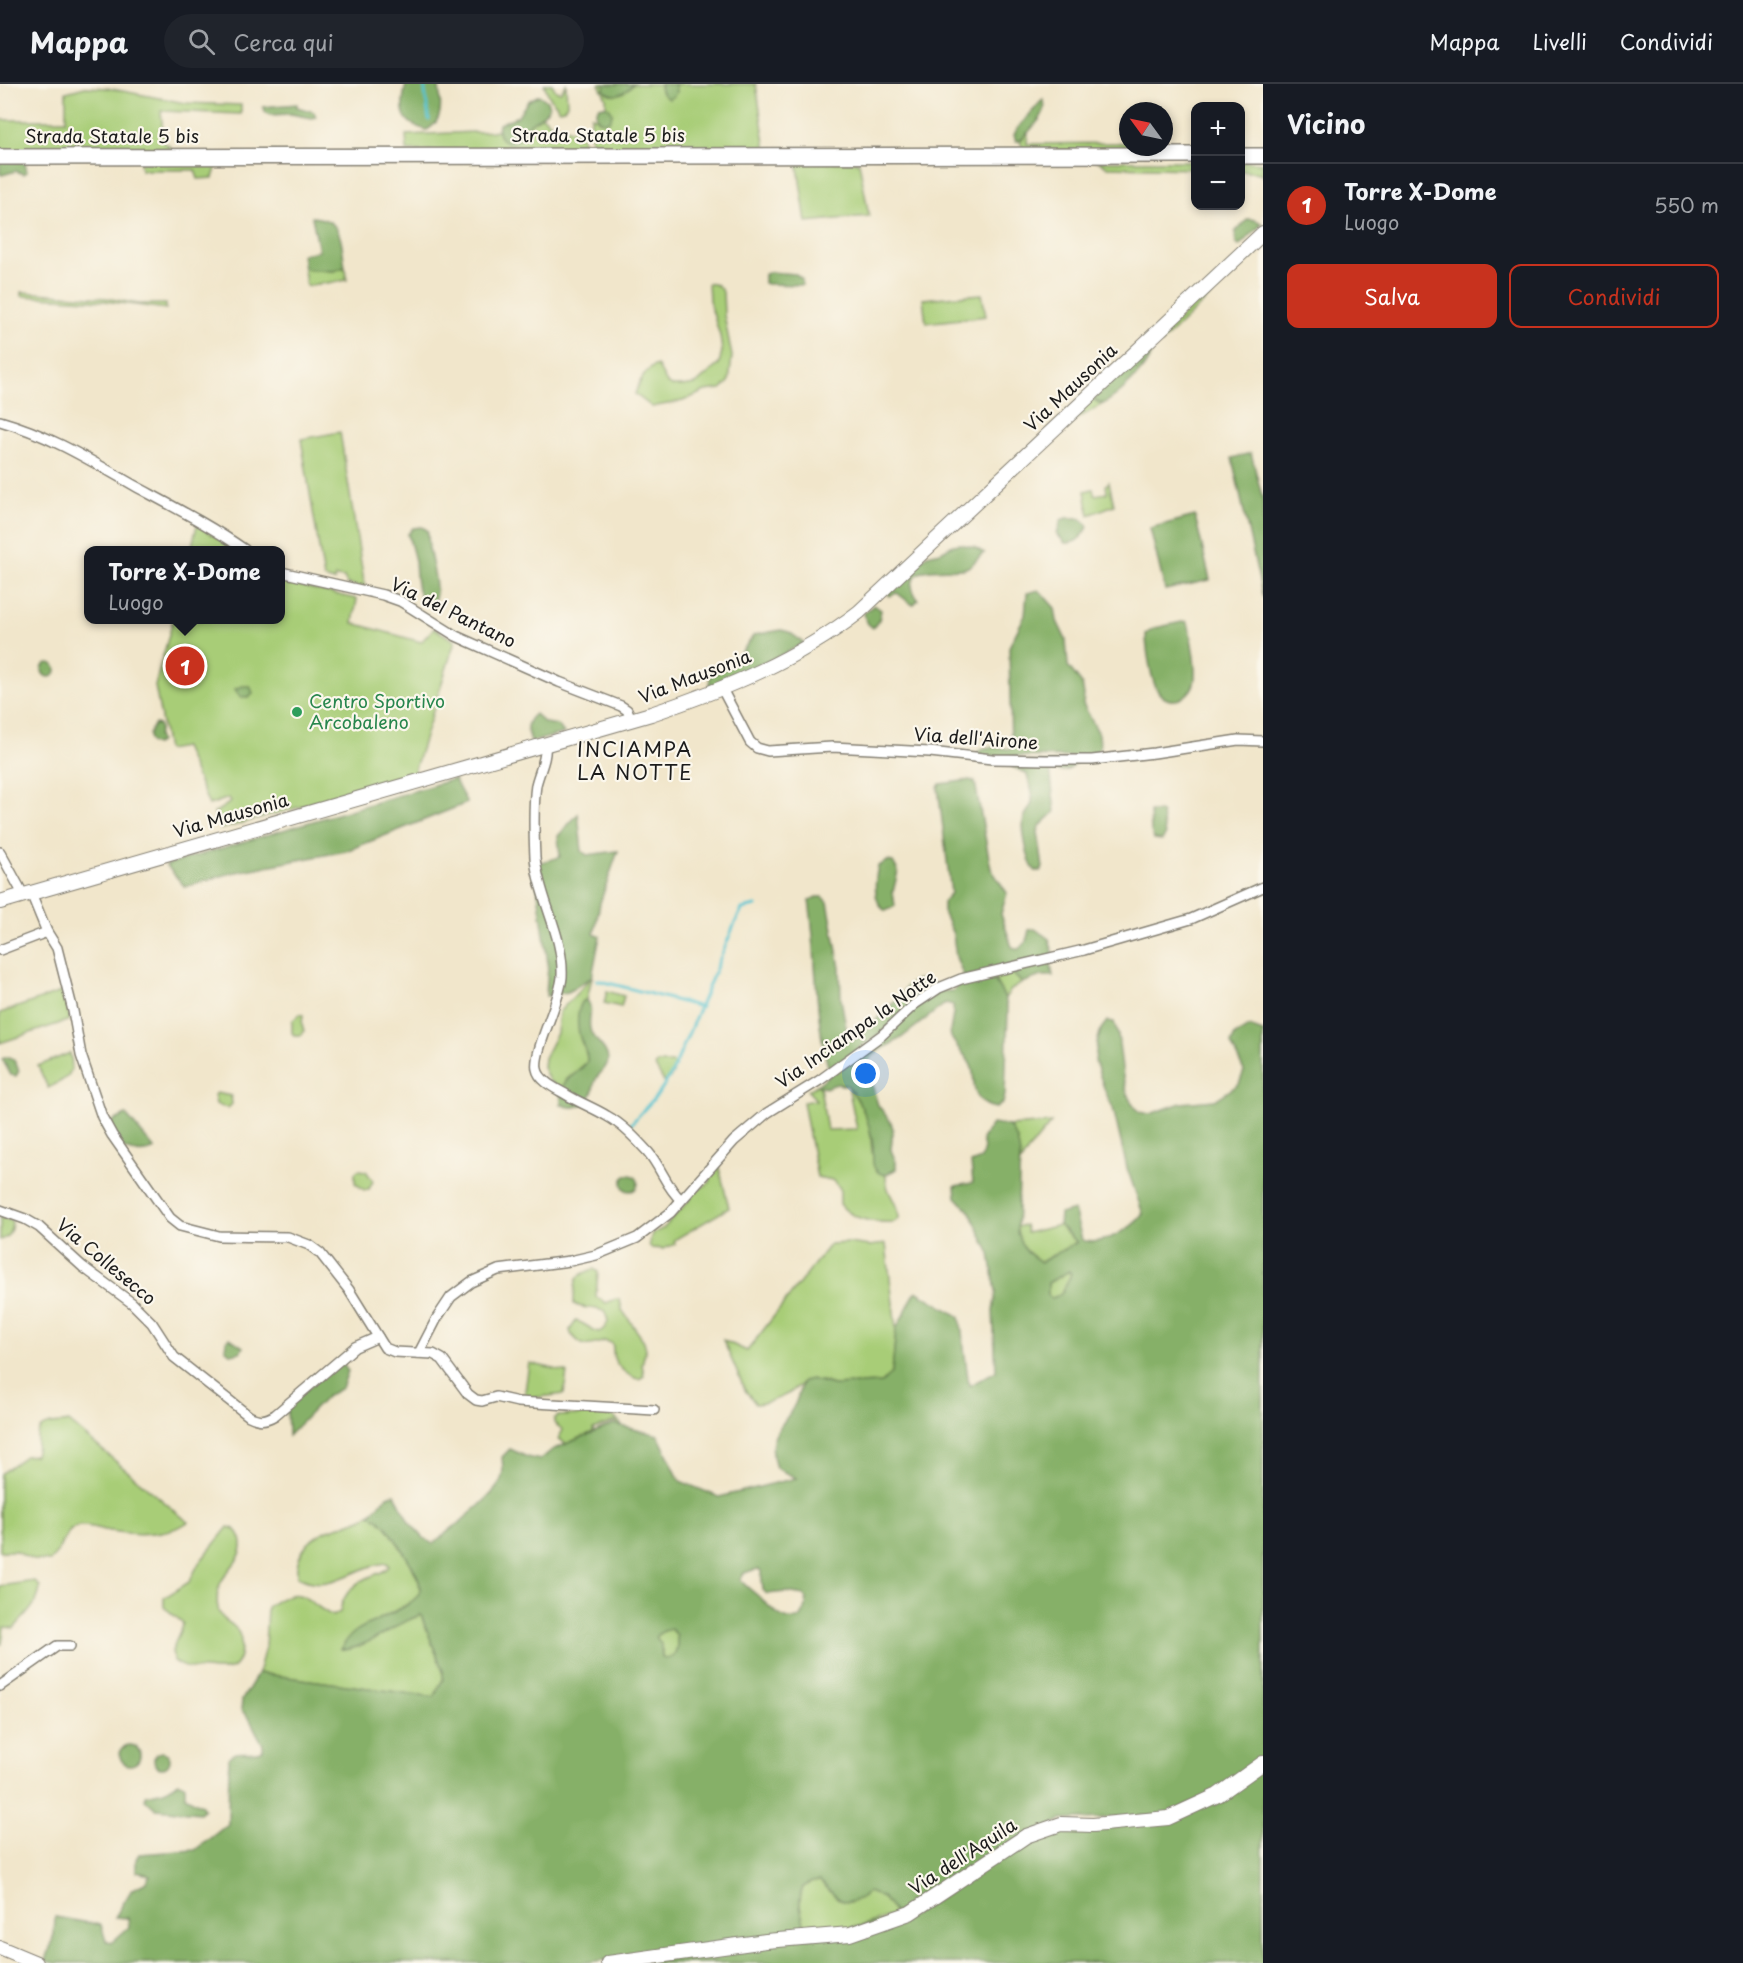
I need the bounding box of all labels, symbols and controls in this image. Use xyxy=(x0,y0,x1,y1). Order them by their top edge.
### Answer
search box xyxy=(164,14,584,68)
text: Mappa xyxy=(30,20,128,63)
icon: search xyxy=(185,25,218,58)
text: Cerca qui xyxy=(233,25,334,58)
text: Mappa xyxy=(1430,25,1500,57)
text: Livelli xyxy=(1533,25,1587,57)
text: Condividi xyxy=(1620,25,1713,57)
north arrow xyxy=(1119,102,1173,156)
map controls xyxy=(1191,102,1245,210)
button: + xyxy=(1191,102,1245,156)
text: Vicino xyxy=(1287,104,1365,143)
street label: Strada Statale 5 bis xyxy=(511,121,685,148)
street label: Strada Statale 5 bis xyxy=(25,122,199,149)
button: − xyxy=(1191,156,1245,210)
text: Torre X-Dome xyxy=(1344,174,1497,207)
text: 1 xyxy=(1302,190,1311,220)
text: 550 m xyxy=(1654,190,1719,220)
text: Luogo xyxy=(1344,207,1399,237)
button: Salva xyxy=(1287,264,1497,328)
button: Condividi xyxy=(1509,264,1719,328)
street label: Via Mausonia xyxy=(1017,336,1123,437)
popup xyxy=(84,546,285,624)
text: Torre X-Dome xyxy=(108,554,261,587)
street label: Via del Pantano xyxy=(386,570,521,654)
text: Luogo xyxy=(108,587,163,617)
street label: Via Mausonia xyxy=(634,642,755,710)
pin: 1 xyxy=(166,644,204,688)
place label: Centro Sportivo Arcobaleno xyxy=(309,687,445,735)
marker: Centro Sportivo Arcobaleno xyxy=(290,705,304,719)
street label: Via dell'Airone xyxy=(913,720,1039,755)
district label: INCIAMPA LA NOTTE xyxy=(577,734,693,787)
street label: Via Mausonia xyxy=(170,785,291,844)
street label: Via Inciampa la Notte xyxy=(769,963,941,1094)
your location xyxy=(851,1059,880,1088)
street label: Via Collesecco xyxy=(51,1211,163,1311)
street label: Via dell'Aquila xyxy=(903,1810,1022,1901)

